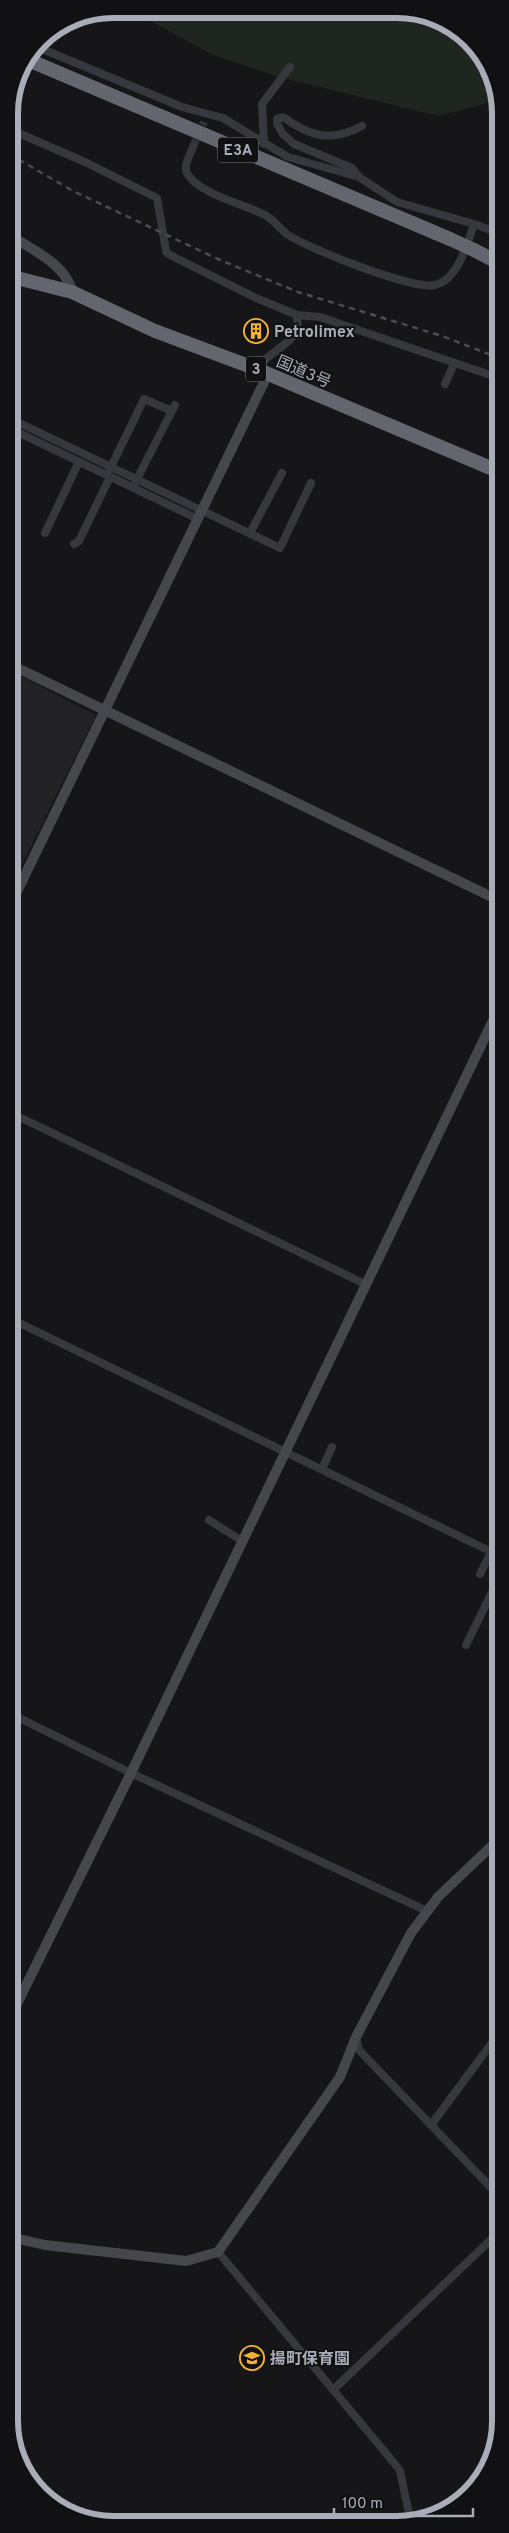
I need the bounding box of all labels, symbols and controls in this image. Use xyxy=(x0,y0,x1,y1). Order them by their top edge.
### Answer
road number: E3A xyxy=(218,138,258,162)
building icon: Petrolimex xyxy=(243,318,269,344)
place label: Petrolimex xyxy=(274,323,355,343)
street label: 国道3号 xyxy=(273,352,334,393)
road number: 3 xyxy=(246,356,266,382)
school or university icon: 揚町保育園 xyxy=(239,2345,265,2371)
place label: 揚町保育園 xyxy=(270,2350,350,2370)
scale bar xyxy=(334,2486,473,2518)
text: 100 m xyxy=(342,2495,383,2514)

